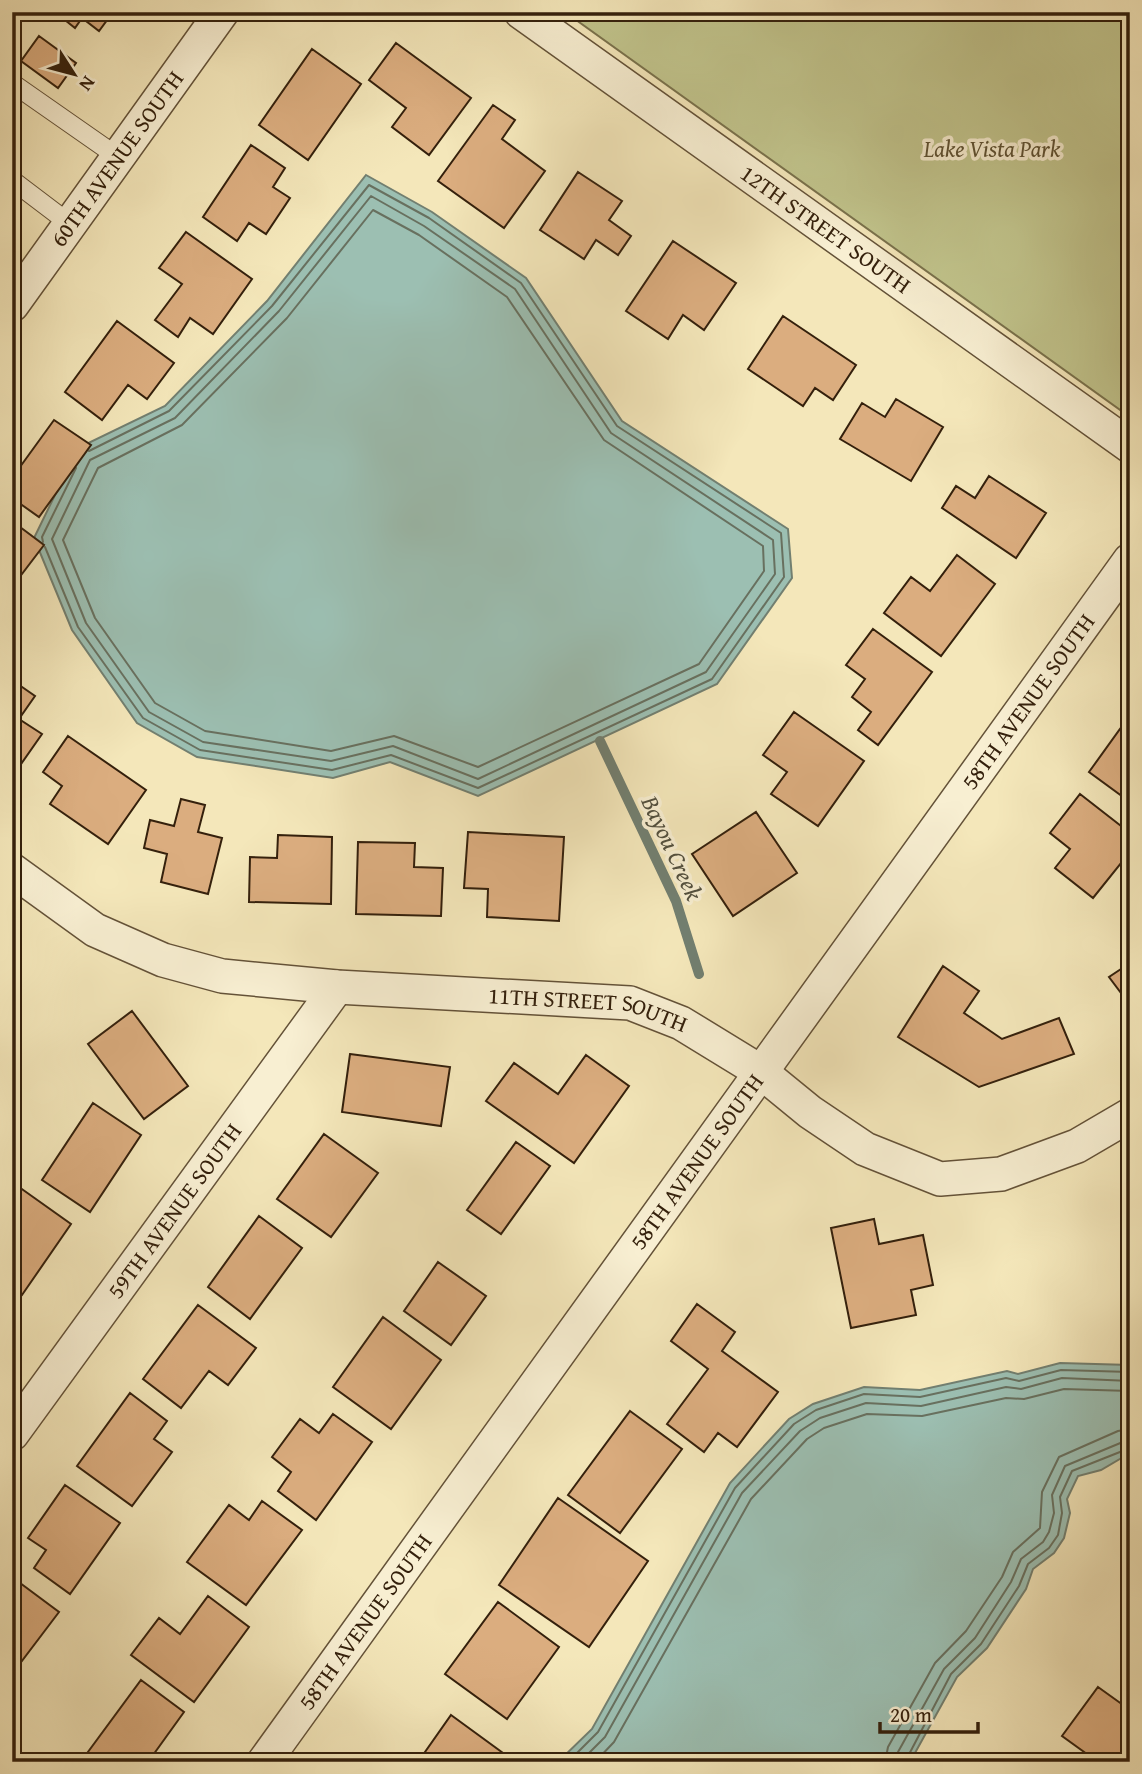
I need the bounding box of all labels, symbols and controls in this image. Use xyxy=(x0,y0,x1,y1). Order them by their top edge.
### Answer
north arrow xyxy=(38,38,108,108)
street label: 60TH AVENUE SOUTH xyxy=(44,66,190,252)
park label: Lake Vista Park xyxy=(923,132,1061,165)
street label: 12TH STREET SOUTH xyxy=(734,156,918,301)
street label: 58TH AVENUE SOUTH xyxy=(953,607,1102,796)
water label: Bayou Creek xyxy=(633,789,712,906)
street label: 11TH STREET SOUTH xyxy=(487,978,693,1040)
street label: 58TH AVENUE SOUTH xyxy=(621,1067,771,1256)
street label: 59TH AVENUE SOUTH xyxy=(99,1116,249,1305)
street label: 58TH AVENUE SOUTH xyxy=(290,1527,439,1716)
scale bar xyxy=(880,1690,978,1734)
text: 20 m xyxy=(890,1699,932,1730)

